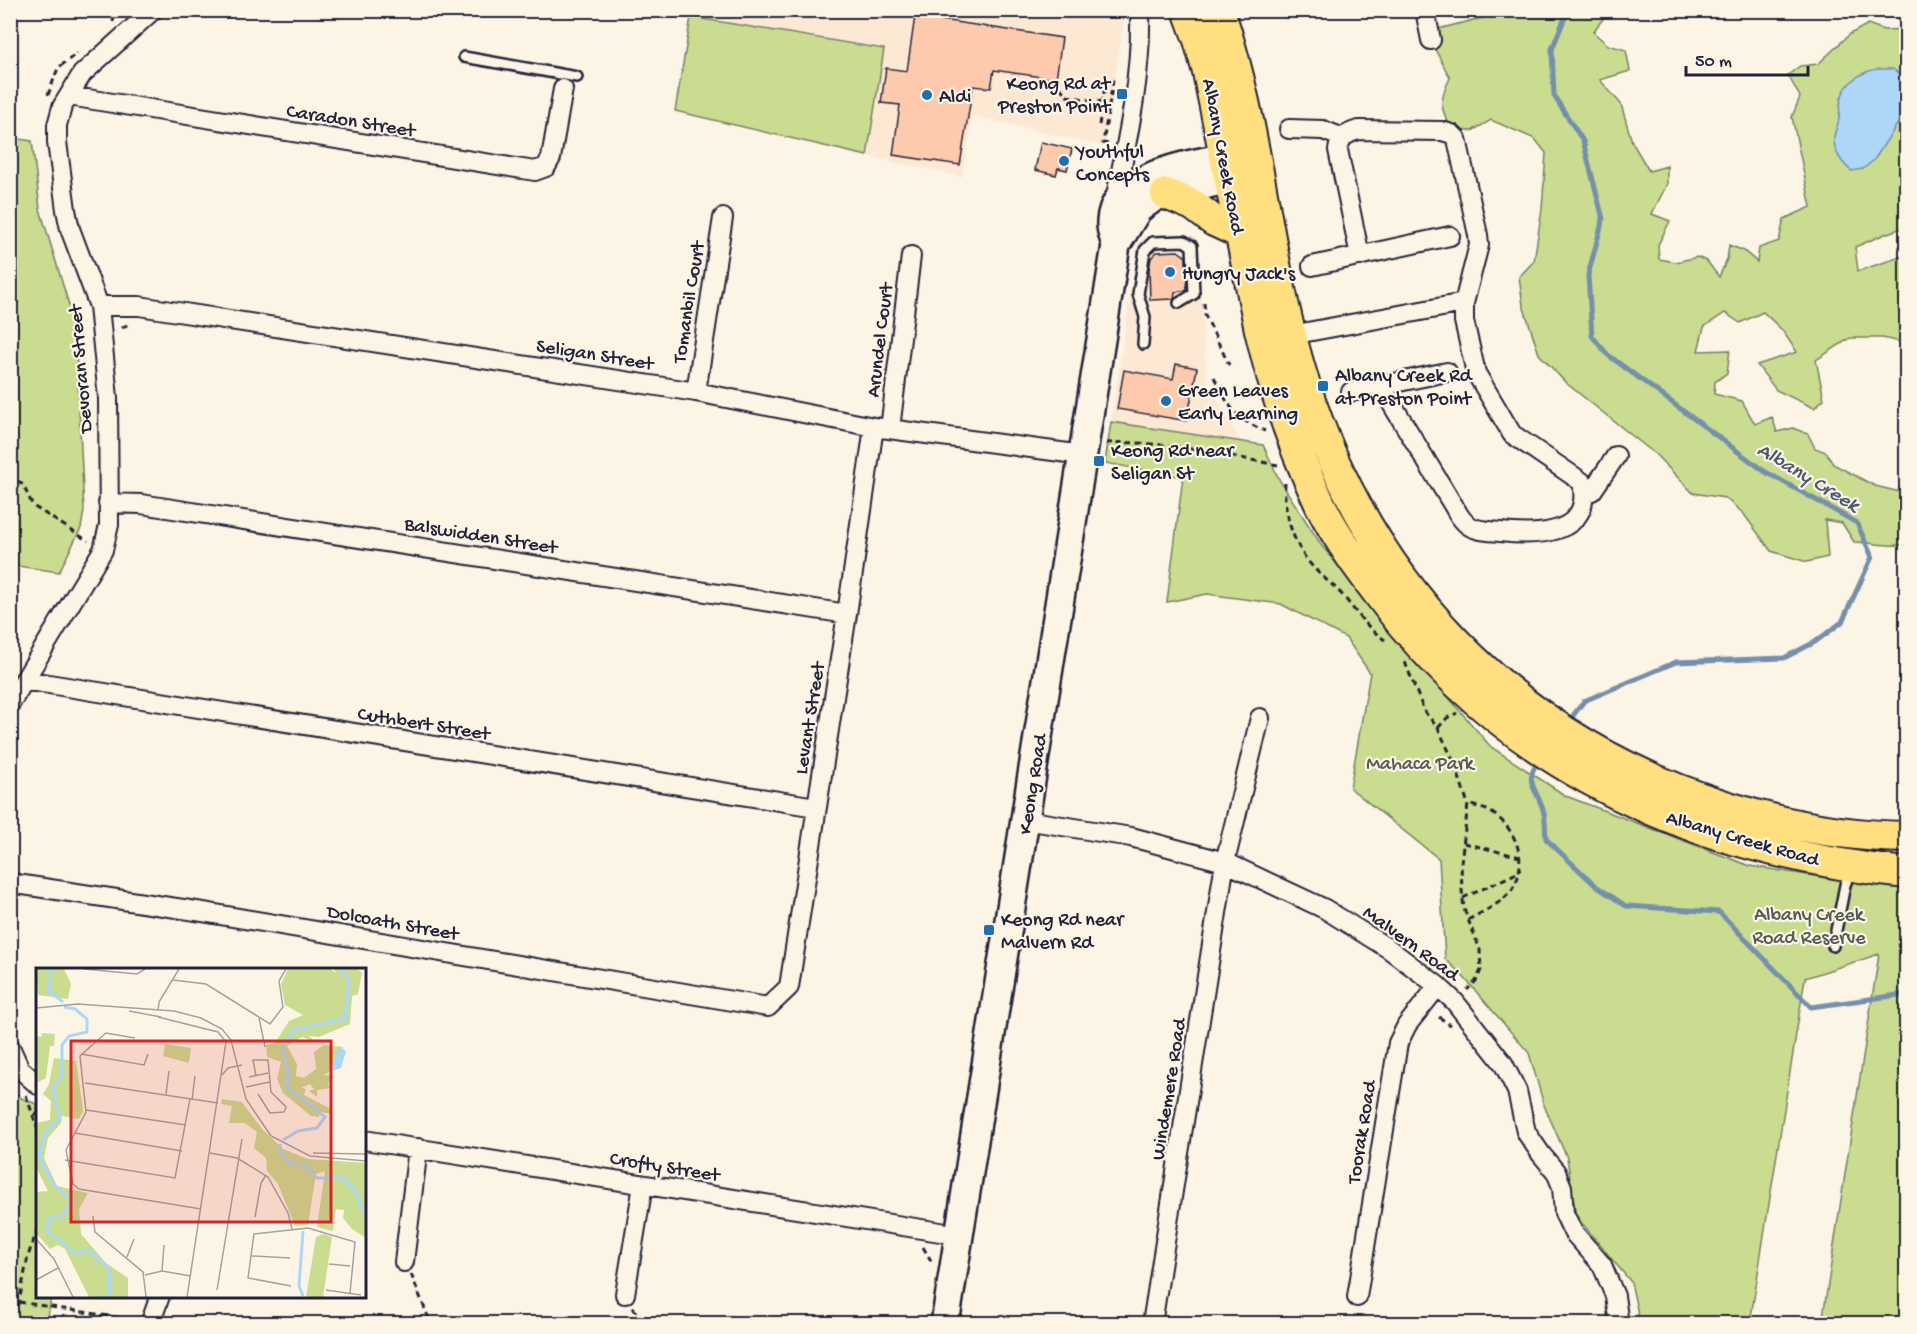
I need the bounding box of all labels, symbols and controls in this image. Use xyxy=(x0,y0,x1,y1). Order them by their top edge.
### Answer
scale bar xyxy=(1686,39,1808,77)
text: 50 m xyxy=(1695,52,1732,73)
place label: Keong Rd at Preston Point xyxy=(997,74,1112,120)
street label: Albany Creek Road xyxy=(1195,77,1248,239)
place label: Aldi xyxy=(939,87,971,110)
marker: Keong Rd at Preston Point xyxy=(1115,87,1129,101)
marker: Aldi xyxy=(920,88,934,102)
street label: Caradon Street xyxy=(285,101,418,144)
place label: Youthful Concepts xyxy=(1074,142,1150,188)
marker: Youthful Concepts xyxy=(1057,154,1071,168)
street label: Tomanbil Court xyxy=(669,238,712,366)
place label: Hungry Jack's xyxy=(1182,264,1296,287)
marker: Hungry Jack's xyxy=(1163,265,1177,279)
street label: Arundel Court xyxy=(863,280,900,399)
street label: Devoran Street xyxy=(65,302,100,436)
street label: Seligan Street xyxy=(534,336,657,377)
place label: Albany Creek Rd at Preston Point xyxy=(1335,366,1474,412)
marker: Albany Creek Rd at Preston Point xyxy=(1316,379,1330,393)
place label: Green Leaves Early Learning xyxy=(1178,381,1298,427)
marker: Green Leaves Early Learning xyxy=(1159,394,1173,408)
water label: Albany Creek xyxy=(1752,439,1865,521)
place label: Keong Rd near Seligan St xyxy=(1111,441,1235,487)
marker: Keong Rd near Seligan St xyxy=(1092,454,1106,468)
street label: Balswidden Street xyxy=(401,514,560,561)
street label: Levant Street xyxy=(791,659,832,776)
street label: Cuthbert Street xyxy=(356,704,493,748)
street label: Keong Road xyxy=(1015,731,1054,836)
park label: Mahaca Park xyxy=(1366,754,1476,777)
street label: Albany Creek Road xyxy=(1663,808,1823,874)
street label: Dolcoath Street xyxy=(323,901,462,948)
street label: Malvern Road xyxy=(1357,902,1464,989)
park label: Albany Creek Road Reserve xyxy=(1752,905,1866,951)
place label: Keong Rd near Malvern Rd xyxy=(1001,910,1125,956)
marker: Keong Rd near Malvern Rd xyxy=(982,923,996,937)
inset map xyxy=(36,968,366,1298)
street label: Windemere Road xyxy=(1148,1015,1193,1162)
street label: Toorak Road xyxy=(1344,1077,1383,1187)
street label: Crofty Street xyxy=(608,1148,723,1189)

